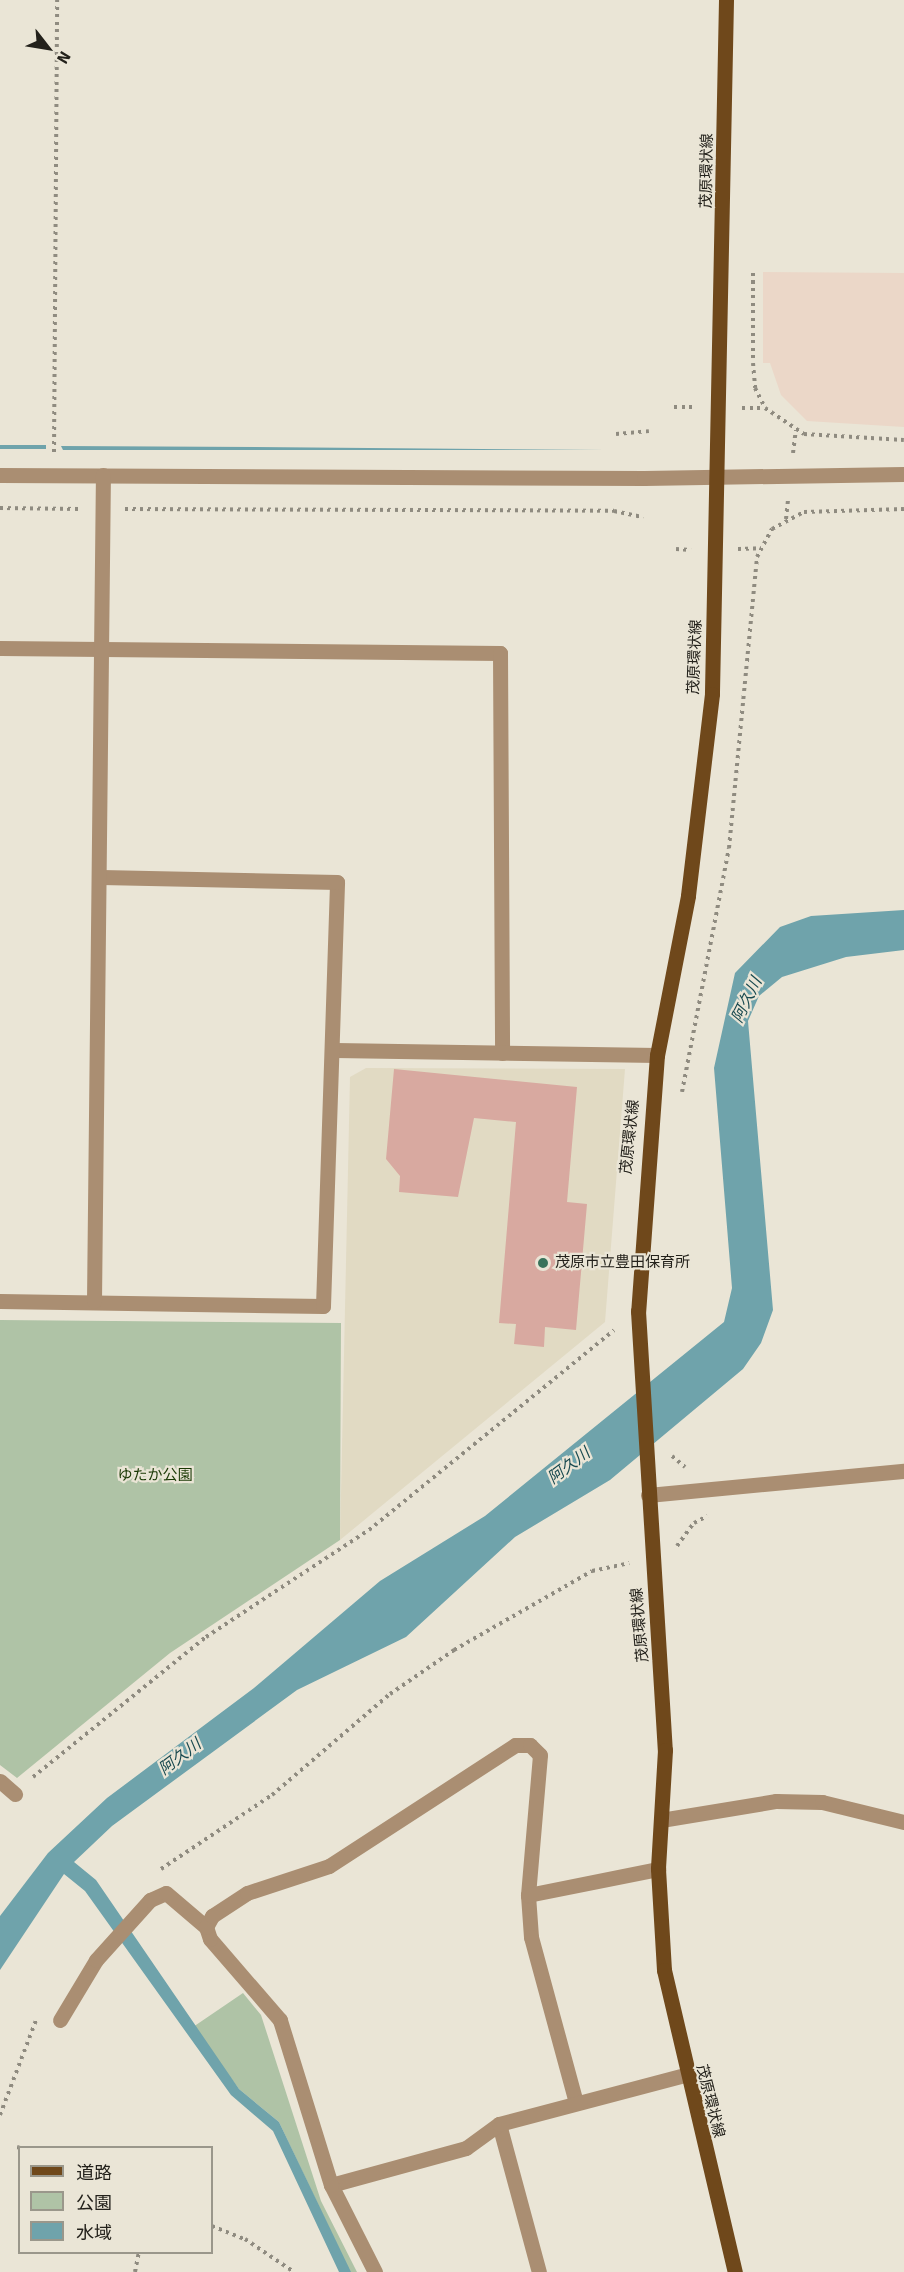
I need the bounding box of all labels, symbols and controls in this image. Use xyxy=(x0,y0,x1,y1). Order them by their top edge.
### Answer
north arrow xyxy=(18,18,78,78)
text: N xyxy=(52,47,75,67)
street label: 茂原環状線 xyxy=(697,133,717,209)
street label: 茂原環状線 xyxy=(685,619,705,695)
water label: 阿久川 xyxy=(728,974,766,1026)
street label: 茂原環状線 xyxy=(617,1099,643,1175)
place label: 茂原市立豊田保育所 xyxy=(555,1254,690,1272)
marker: 茂原市立豊田保育所 xyxy=(536,1256,550,1270)
water label: 阿久川 xyxy=(544,1444,594,1488)
park label: ゆたか公園 xyxy=(118,1467,192,1485)
street label: 茂原環状線 xyxy=(628,1587,652,1663)
water label: 阿久川 xyxy=(155,1735,205,1779)
street label: 茂原環状線 xyxy=(692,2062,728,2140)
legend xyxy=(18,2146,213,2254)
text: 道路 xyxy=(76,2162,112,2184)
text: 公園 xyxy=(76,2192,112,2214)
text: 水域 xyxy=(76,2222,112,2244)

